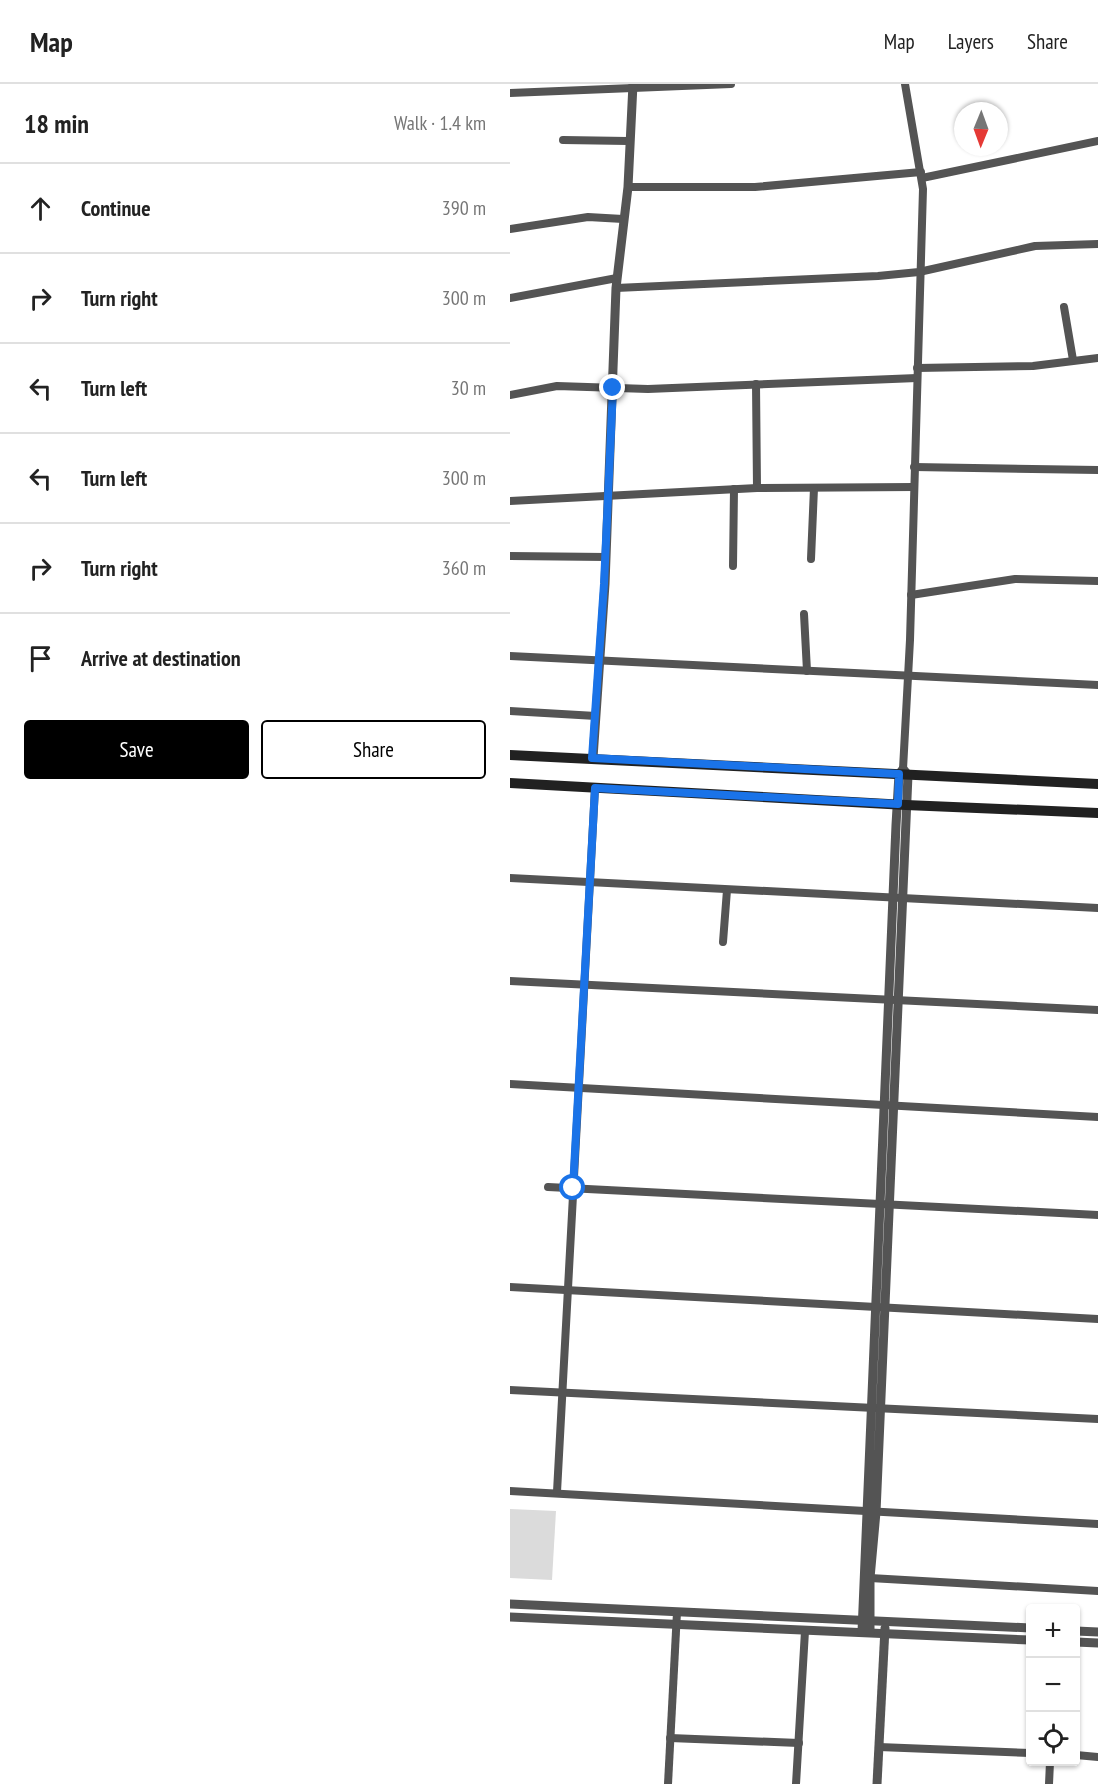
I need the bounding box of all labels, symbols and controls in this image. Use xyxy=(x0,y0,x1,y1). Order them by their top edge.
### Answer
text: Map xyxy=(30,23,73,60)
text: Map xyxy=(884,28,915,55)
text: Layers xyxy=(948,28,994,55)
text: Share xyxy=(1027,28,1068,55)
north arrow xyxy=(954,102,1008,156)
text: 18 min xyxy=(24,107,89,140)
text: Walk · 1.4 km xyxy=(394,110,486,136)
icon: ahead xyxy=(24,192,57,225)
text: Continue xyxy=(81,194,151,222)
text: 390 m xyxy=(442,195,486,221)
icon: right xyxy=(24,282,57,315)
text: Turn right xyxy=(81,284,158,312)
text: 300 m xyxy=(442,285,486,311)
icon: left xyxy=(24,372,57,405)
text: Turn left xyxy=(81,374,147,402)
route end xyxy=(599,374,625,400)
text: 30 m xyxy=(451,375,486,401)
icon: left xyxy=(24,462,57,495)
text: Turn left xyxy=(81,464,147,492)
text: 300 m xyxy=(442,465,486,491)
icon: right xyxy=(24,552,57,585)
text: Turn right xyxy=(81,554,158,582)
text: 360 m xyxy=(442,555,486,581)
icon: arrive xyxy=(24,642,57,675)
text: Arrive at destination xyxy=(81,644,241,672)
button: Save xyxy=(24,720,249,779)
button: Share xyxy=(261,720,486,779)
route start xyxy=(559,1174,585,1200)
map controls xyxy=(1026,1604,1080,1766)
button: + xyxy=(1026,1604,1080,1658)
button: − xyxy=(1026,1658,1080,1712)
button: locate xyxy=(1026,1712,1080,1766)

